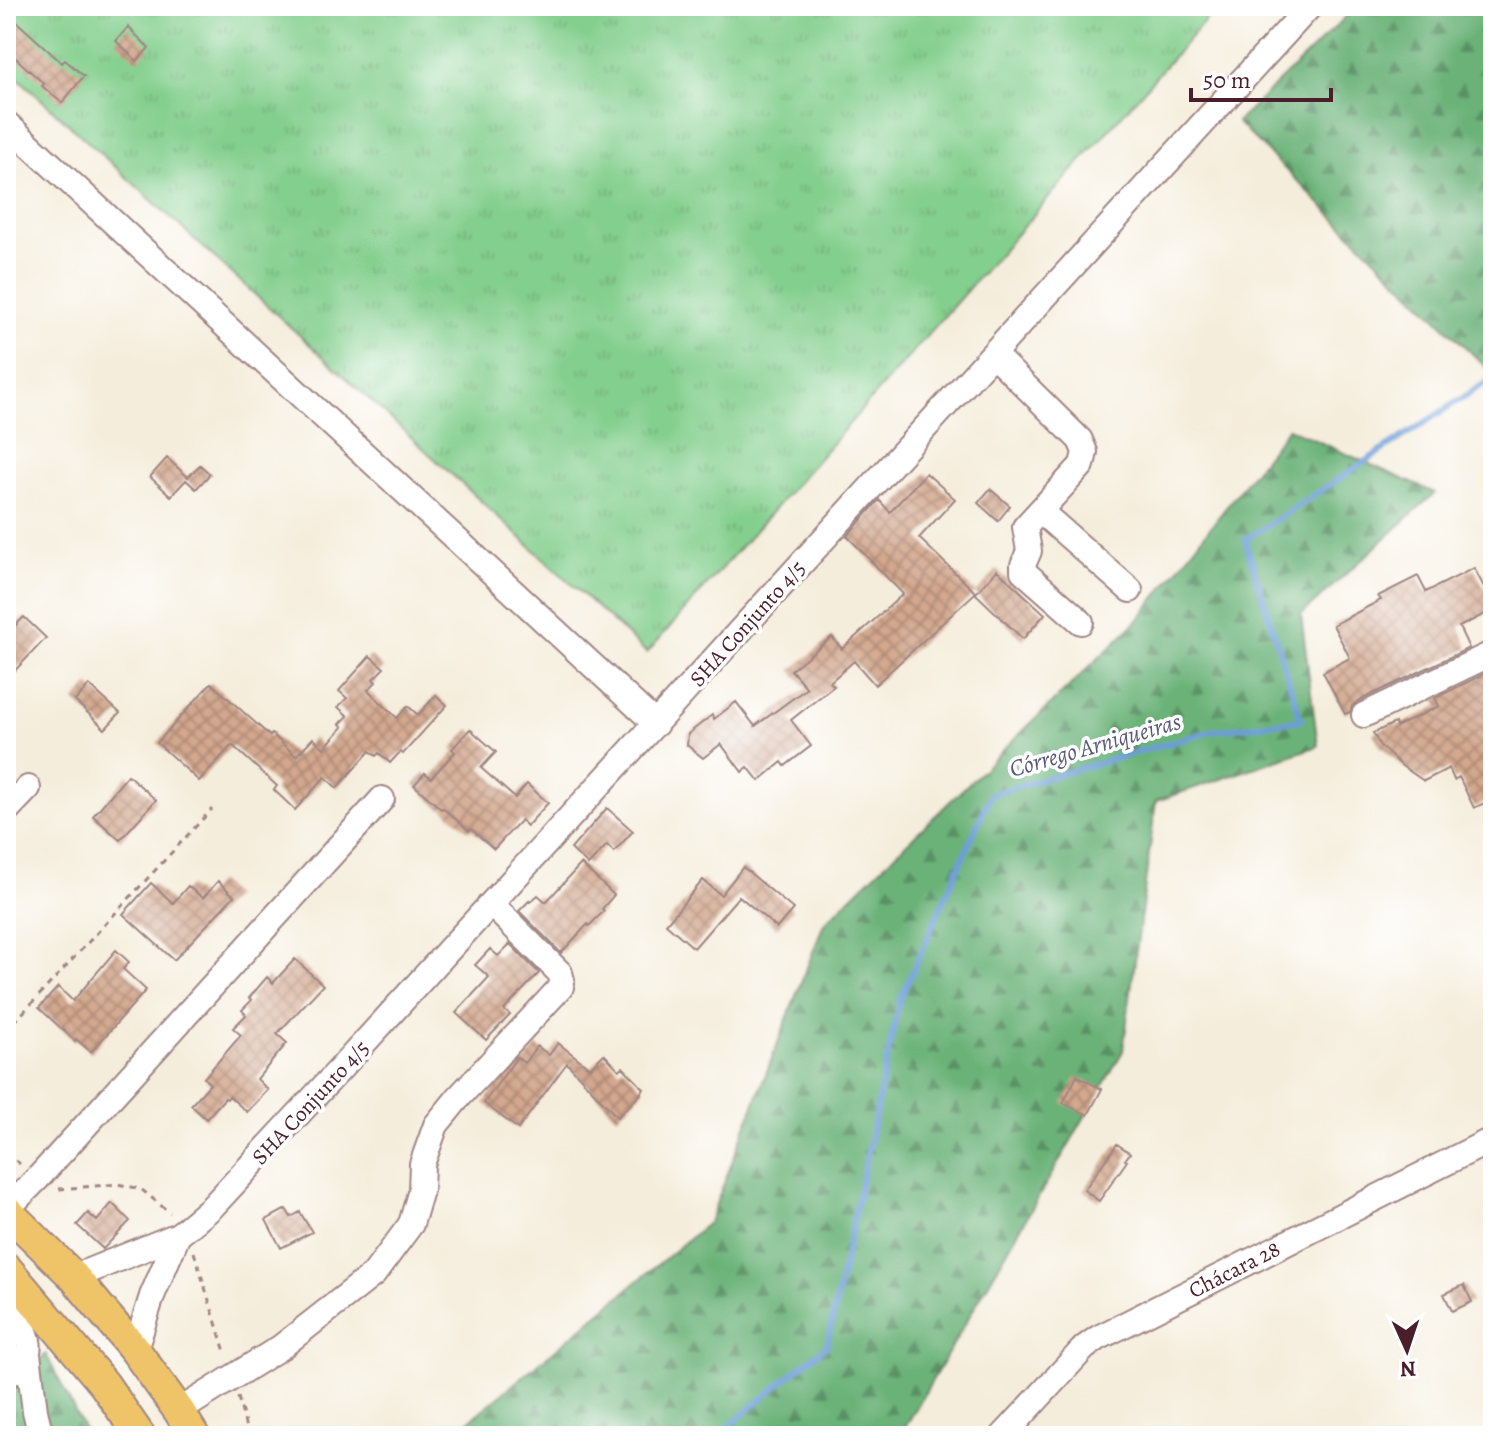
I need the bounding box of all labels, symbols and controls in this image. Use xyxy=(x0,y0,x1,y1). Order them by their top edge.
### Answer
scale bar xyxy=(1191,52,1331,102)
text: 50 m xyxy=(1203,64,1251,96)
street label: SHA Conjunto 4/5 xyxy=(683,554,813,693)
water label: Córrego Arniqueiras xyxy=(1006,705,1184,785)
street label: SHA Conjunto 4/5 xyxy=(245,1034,376,1172)
street label: Chácara 28 xyxy=(1184,1234,1285,1306)
north arrow xyxy=(1367,1310,1447,1390)
text: N xyxy=(1399,1354,1417,1384)

